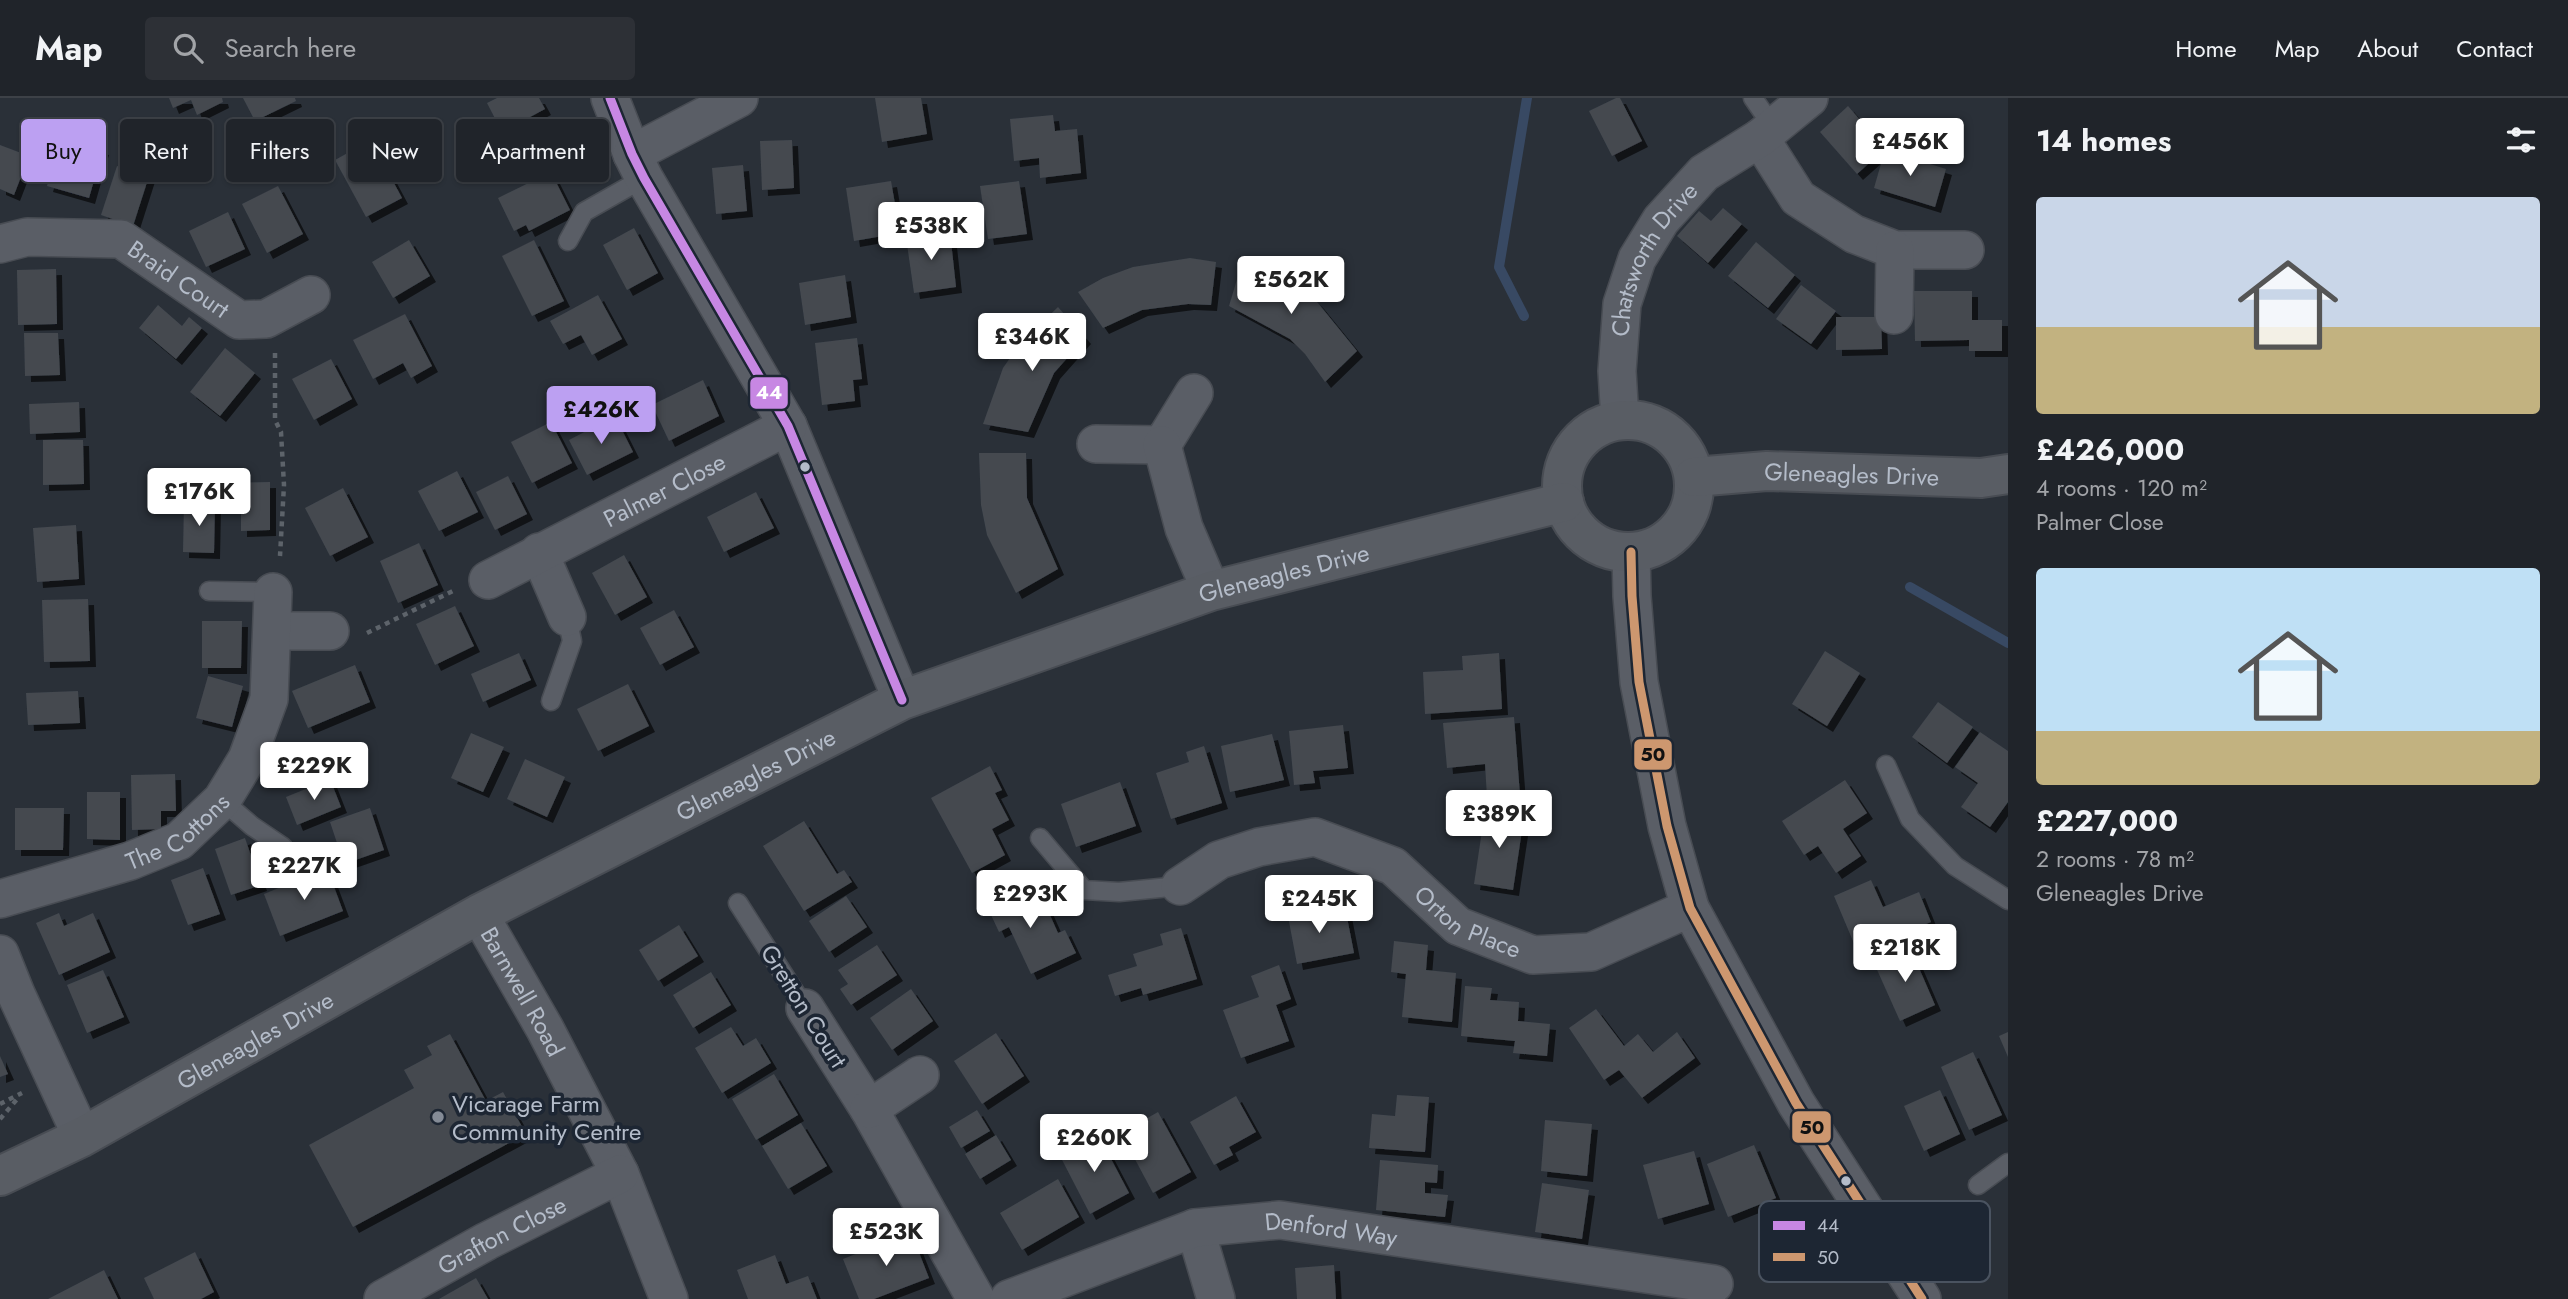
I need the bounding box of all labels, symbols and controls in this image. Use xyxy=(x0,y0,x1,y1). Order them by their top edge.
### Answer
search box xyxy=(145,17,635,80)
text: Map xyxy=(35,25,103,72)
icon: search xyxy=(169,29,207,67)
text: Search here xyxy=(225,29,356,67)
text: Home xyxy=(2175,31,2237,66)
text: Map xyxy=(2275,31,2319,66)
text: About xyxy=(2357,31,2418,66)
text: Contact xyxy=(2456,31,2533,66)
pin: £456K xyxy=(1861,118,1959,178)
chip: Buy xyxy=(21,119,106,182)
chip: Rent xyxy=(120,119,212,182)
chip: Filters xyxy=(226,119,334,182)
chip: New xyxy=(348,119,442,182)
chip: Apartment xyxy=(456,119,609,182)
text: 14 homes xyxy=(2036,119,2171,162)
icon: filters xyxy=(2502,121,2540,159)
text: £456K xyxy=(1872,124,1948,158)
street label: Chatsworth Drive xyxy=(1602,174,1705,338)
pin: £538K xyxy=(882,202,980,262)
text: £538K xyxy=(894,208,968,242)
street label: Braid Court xyxy=(121,231,237,326)
icon: home xyxy=(2225,242,2351,368)
pin: £562K xyxy=(1242,256,1340,316)
text: £562K xyxy=(1253,262,1329,296)
pin: £346K xyxy=(983,314,1081,373)
text: £346K xyxy=(994,319,1070,353)
line badge: 44 xyxy=(749,376,789,410)
text: 44 xyxy=(756,379,782,406)
pin: £426K xyxy=(552,386,650,446)
text: £426K xyxy=(563,392,639,426)
text: £426,000 xyxy=(2036,428,2184,471)
street label: Palmer Close xyxy=(597,444,731,536)
street label: Gleneagles Drive xyxy=(1764,453,1940,494)
unlabelled marker xyxy=(798,460,812,474)
pin: £176K xyxy=(150,468,248,528)
text: 4 rooms · 120 m² xyxy=(2036,471,2207,505)
text: £176K xyxy=(163,474,235,508)
text: Palmer Close xyxy=(2036,505,2164,539)
street label: Gleneagles Drive xyxy=(1194,534,1373,612)
icon: home xyxy=(2225,613,2351,739)
street label: Gleneagles Drive xyxy=(670,719,841,829)
line badge: 50 xyxy=(1633,738,1673,771)
text: 50 xyxy=(1641,741,1665,768)
pin: £229K xyxy=(265,742,363,802)
text: £229K xyxy=(276,748,352,782)
street label: The Cottons xyxy=(120,784,237,878)
pin: £389K xyxy=(1450,790,1548,850)
text: £389K xyxy=(1462,796,1536,830)
text: £227,000 xyxy=(2036,799,2178,842)
pin: £227K xyxy=(255,842,353,902)
text: 2 rooms · 78 m² xyxy=(2036,842,2194,876)
text: £227K xyxy=(267,848,341,882)
pin: £293K xyxy=(981,870,1079,930)
text: £293K xyxy=(993,876,1067,910)
pin: £245K xyxy=(1270,876,1368,935)
text: Gleneagles Drive xyxy=(2036,876,2204,910)
street label: Orton Place xyxy=(1407,877,1526,966)
text: £245K xyxy=(1281,881,1357,915)
street label: Barnwell Road xyxy=(472,920,574,1062)
pin: £218K xyxy=(1856,924,1954,984)
text: £218K xyxy=(1869,930,1941,964)
street label: Gretton Court xyxy=(752,938,856,1075)
street label: Gleneagles Drive xyxy=(170,982,340,1098)
place label: Vicarage Farm Community Centre xyxy=(452,1086,641,1149)
marker: Vicarage Farm Community Centre xyxy=(430,1109,446,1125)
line badge: 50 xyxy=(1791,1110,1832,1144)
pin: £260K xyxy=(1045,1114,1143,1174)
text: 50 xyxy=(1800,1114,1824,1141)
text: £260K xyxy=(1056,1120,1132,1154)
unlabelled marker xyxy=(1839,1174,1853,1188)
street label: Grafton Close xyxy=(431,1186,572,1283)
legend xyxy=(1759,1201,1990,1282)
street label: Denford Way xyxy=(1263,1202,1400,1255)
pin: £523K xyxy=(837,1208,935,1268)
text: 44 xyxy=(1817,1212,1839,1239)
text: £523K xyxy=(849,1214,923,1248)
text: 50 xyxy=(1817,1244,1839,1271)

